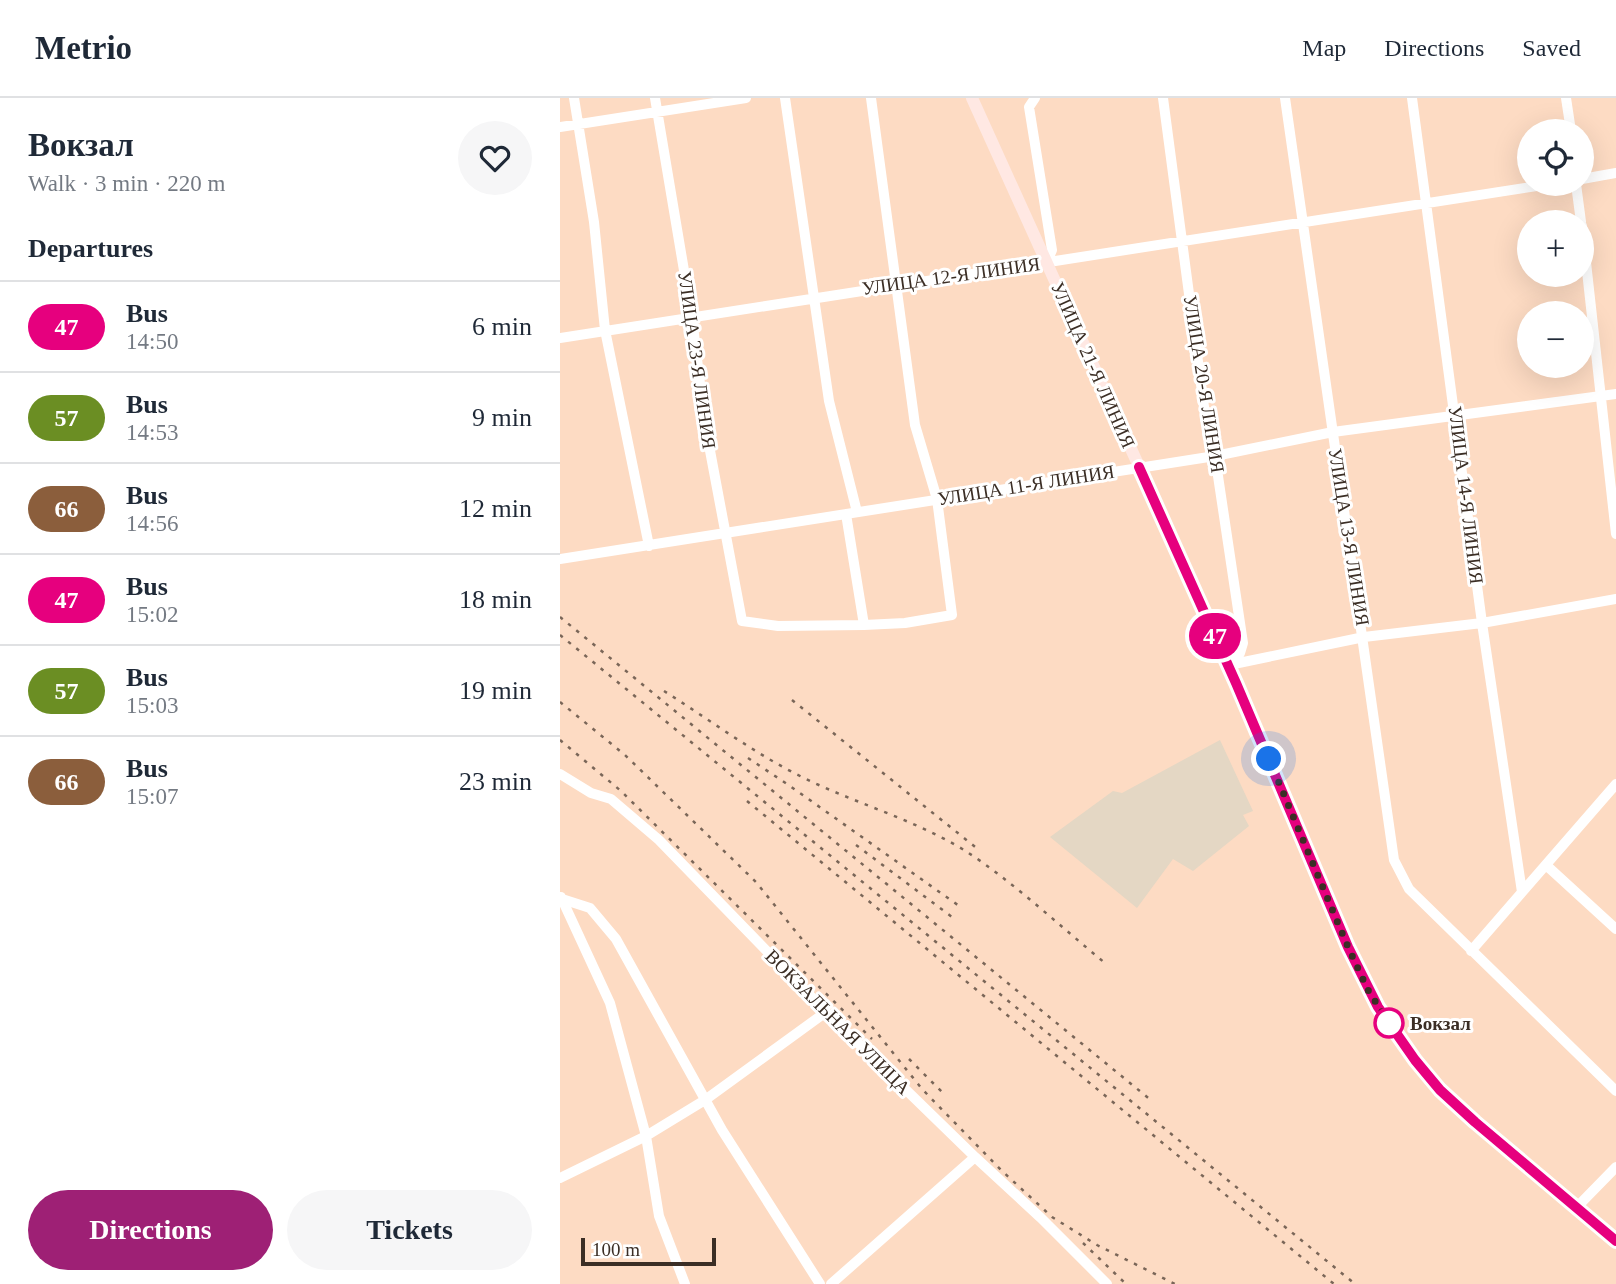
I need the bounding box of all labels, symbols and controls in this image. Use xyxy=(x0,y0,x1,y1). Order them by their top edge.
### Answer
text: Metrio xyxy=(35,30,132,66)
text: Map xyxy=(1302,35,1346,61)
text: Directions xyxy=(1384,35,1484,61)
text: Saved xyxy=(1522,35,1581,61)
map controls xyxy=(1517,119,1594,378)
button: locate xyxy=(1517,119,1594,196)
button: heart xyxy=(458,121,532,195)
text: Вокзал xyxy=(28,127,134,163)
text: Walk · 3 min · 220 m xyxy=(28,171,225,196)
button: + xyxy=(1517,210,1594,287)
text: Departures xyxy=(28,234,153,263)
street label: УЛИЦА 12-Я ЛИНИЯ xyxy=(861,253,1042,299)
street label: УЛИЦА 23-Я ЛИНИЯ xyxy=(674,270,720,451)
street label: УЛИЦА 21-Я ЛИНИЯ xyxy=(1047,279,1139,452)
street label: УЛИЦА 20-Я ЛИНИЯ xyxy=(1180,294,1228,475)
text: Bus xyxy=(126,299,168,328)
button: − xyxy=(1517,301,1594,378)
text: 6 min xyxy=(472,312,532,341)
text: 47 xyxy=(55,314,79,340)
text: 14:50 xyxy=(126,329,178,354)
text: Bus xyxy=(126,390,168,419)
text: 9 min xyxy=(472,403,532,432)
text: 57 xyxy=(55,405,79,431)
street label: УЛИЦА 14-Я ЛИНИЯ xyxy=(1445,405,1487,586)
text: 14:53 xyxy=(126,420,178,445)
street label: УЛИЦА 13-Я ЛИНИЯ xyxy=(1325,447,1373,628)
street label: УЛИЦА 11-Я ЛИНИЯ xyxy=(936,461,1116,509)
text: Bus xyxy=(126,481,168,510)
text: 12 min xyxy=(459,494,532,523)
text: 66 xyxy=(55,496,79,522)
text: 14:56 xyxy=(126,511,178,536)
text: Bus xyxy=(126,572,168,601)
text: 18 min xyxy=(459,585,532,614)
text: 47 xyxy=(55,587,79,613)
text: 15:02 xyxy=(126,602,178,627)
line badge: 47 xyxy=(1184,613,1246,659)
text: 47 xyxy=(1203,623,1227,649)
text: Bus xyxy=(126,663,168,692)
text: 19 min xyxy=(459,676,532,705)
text: 57 xyxy=(55,678,79,704)
text: 15:03 xyxy=(126,693,178,718)
your location xyxy=(1251,741,1286,776)
text: Bus xyxy=(126,754,168,783)
text: 23 min xyxy=(459,767,532,796)
text: 66 xyxy=(55,769,79,795)
text: 15:07 xyxy=(126,784,178,809)
street label: ВОКЗАЛЬНАЯ УЛИЦА xyxy=(761,945,915,1099)
marker: Вокзал xyxy=(1374,1008,1404,1038)
place label: Вокзал xyxy=(1410,1013,1471,1034)
button: Directions xyxy=(28,1190,273,1270)
button: Tickets xyxy=(287,1190,532,1270)
scale bar xyxy=(581,1235,716,1267)
text: 100 m xyxy=(592,1239,640,1260)

